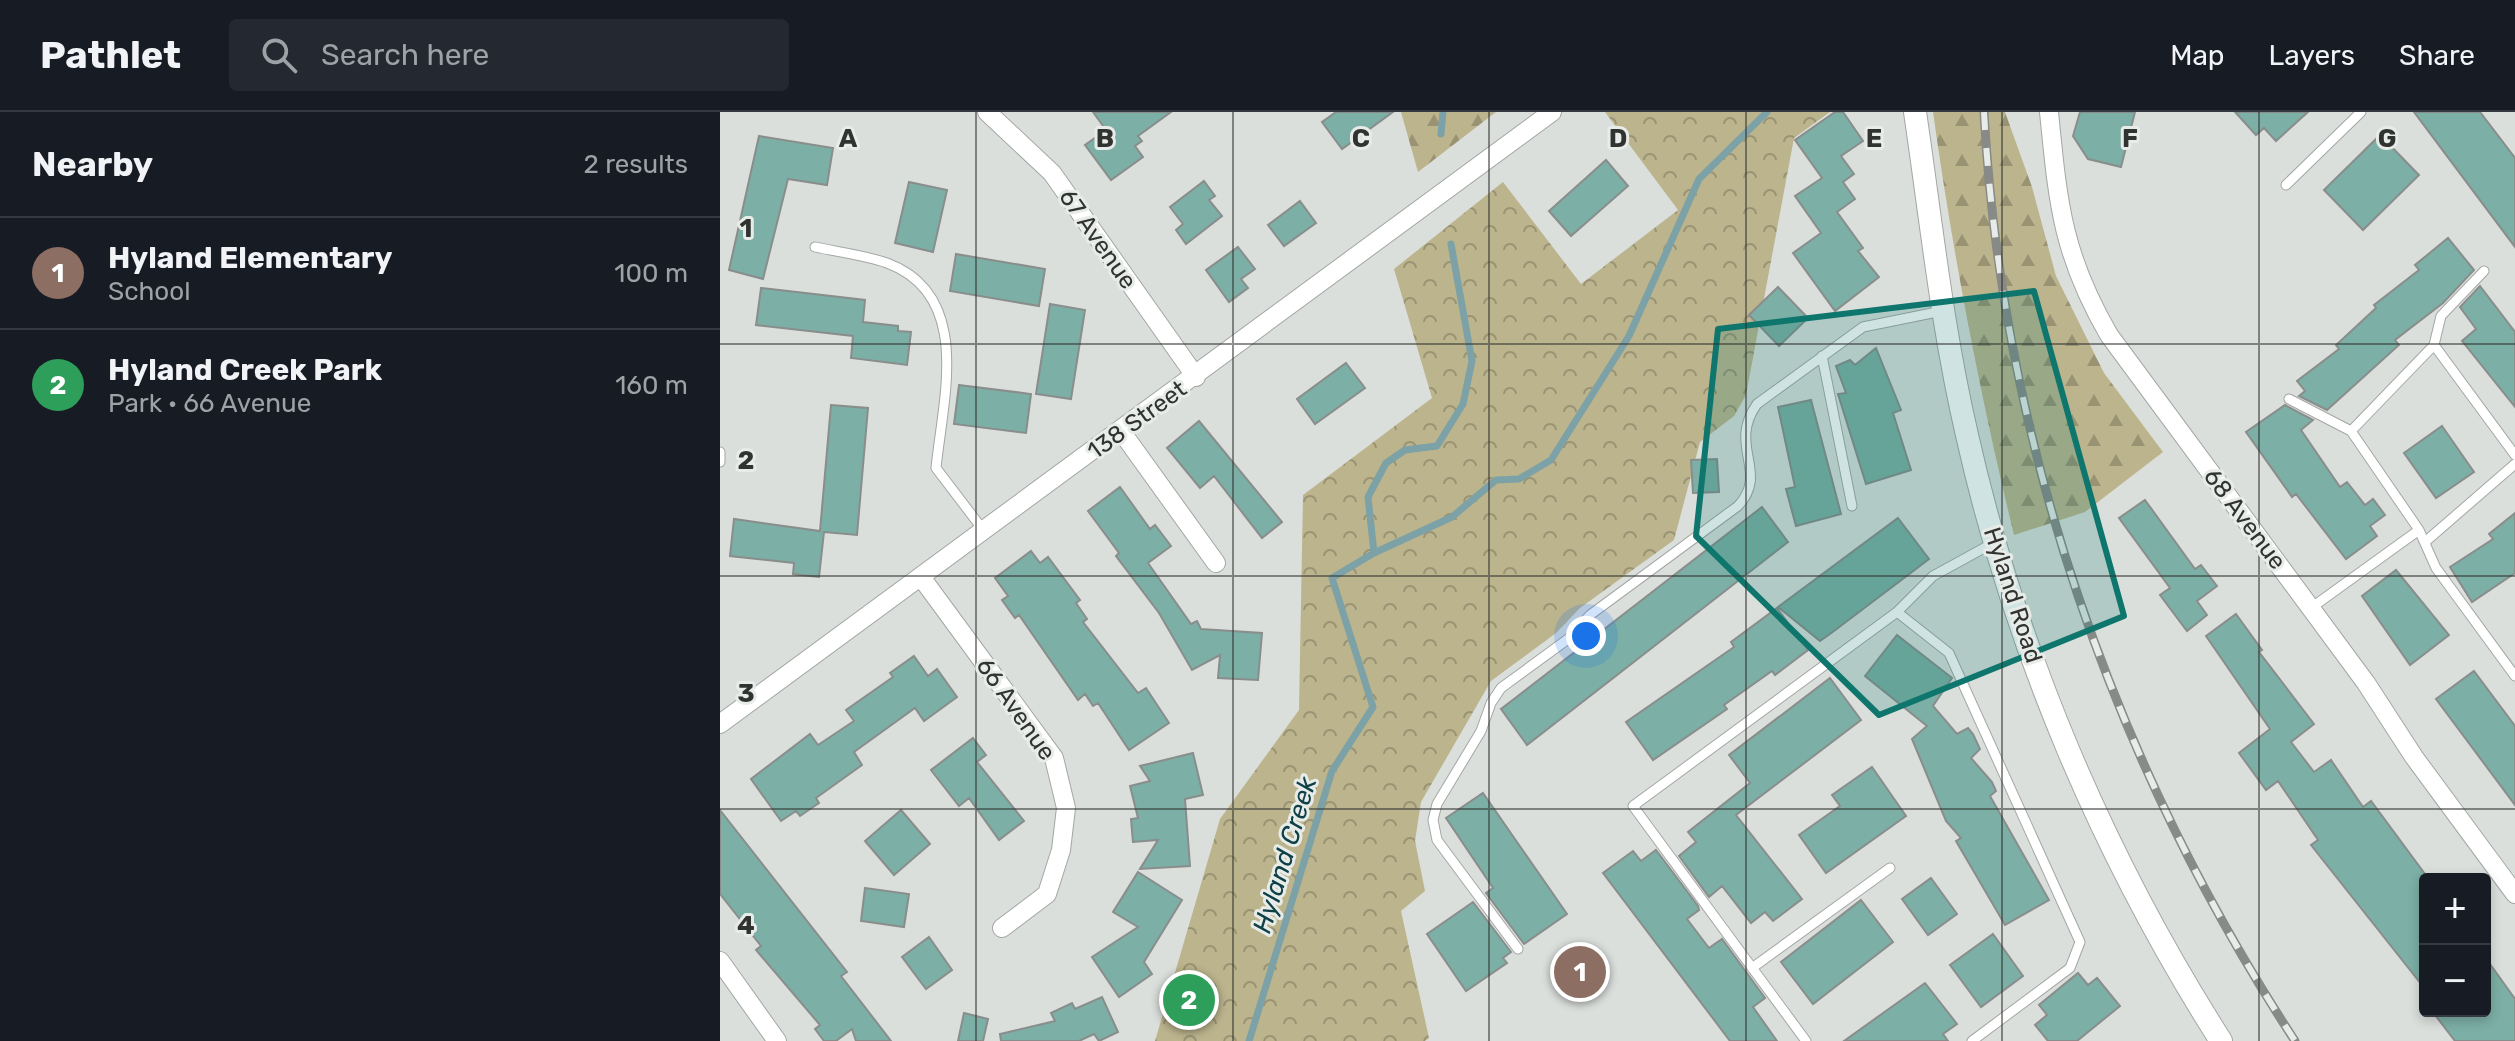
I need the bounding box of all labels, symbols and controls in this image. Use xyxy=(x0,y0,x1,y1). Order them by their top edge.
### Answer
search box xyxy=(229,19,789,91)
text: Pathlet xyxy=(40,32,181,78)
icon: search xyxy=(257,33,301,77)
text: Search here xyxy=(321,37,489,73)
text: Map xyxy=(2170,39,2225,72)
text: Layers xyxy=(2269,39,2355,72)
text: Share xyxy=(2399,39,2475,72)
text: A xyxy=(839,123,858,154)
text: B xyxy=(1096,123,1114,154)
text: C xyxy=(1352,123,1370,154)
text: D xyxy=(1609,123,1627,154)
text: E xyxy=(1866,123,1882,154)
text: F xyxy=(2122,123,2138,154)
text: G xyxy=(2378,123,2396,154)
text: Nearby xyxy=(32,144,153,185)
text: 2 results xyxy=(584,149,688,180)
street label: 67 Avenue xyxy=(1053,184,1143,294)
text: 1 xyxy=(740,213,752,244)
text: Hyland Elementary xyxy=(108,240,392,276)
text: 1 xyxy=(52,258,64,289)
text: 100 m xyxy=(614,258,688,289)
text: School xyxy=(108,276,191,307)
text: Hyland Creek Park xyxy=(108,352,382,388)
text: 2 xyxy=(50,370,66,401)
text: 160 m xyxy=(615,370,688,401)
street label: 138 Street xyxy=(1082,375,1192,465)
text: Park · 66 Avenue xyxy=(108,388,311,419)
text: 2 xyxy=(738,445,754,476)
street label: 68 Avenue xyxy=(2198,463,2292,575)
street label: Hyland Road xyxy=(1978,524,2048,666)
your location xyxy=(1566,616,1606,656)
street label: 66 Avenue xyxy=(971,653,1061,765)
text: 3 xyxy=(737,678,755,709)
water label: Hyland Creek xyxy=(1247,773,1324,937)
map controls xyxy=(2419,873,2491,1017)
button: + xyxy=(2419,873,2491,945)
text: 4 xyxy=(737,910,755,941)
pin: 1 xyxy=(1554,942,1606,1002)
button: − xyxy=(2419,945,2491,1017)
pin: 2 xyxy=(1163,970,1215,1030)

